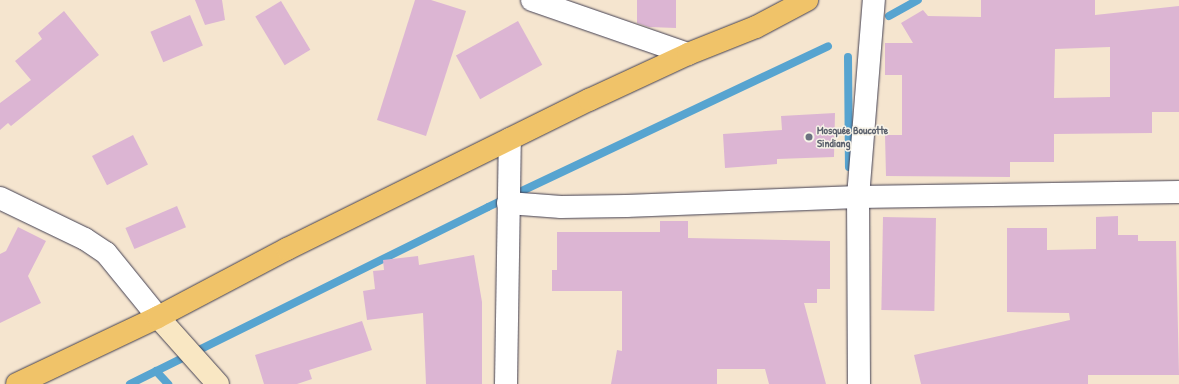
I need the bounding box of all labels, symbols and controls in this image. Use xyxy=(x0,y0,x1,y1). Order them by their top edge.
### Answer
place label: Mosquée Boucotte Sindiang xyxy=(817,124,888,150)
marker: Mosquée Boucotte Sindiang xyxy=(804,132,814,142)

